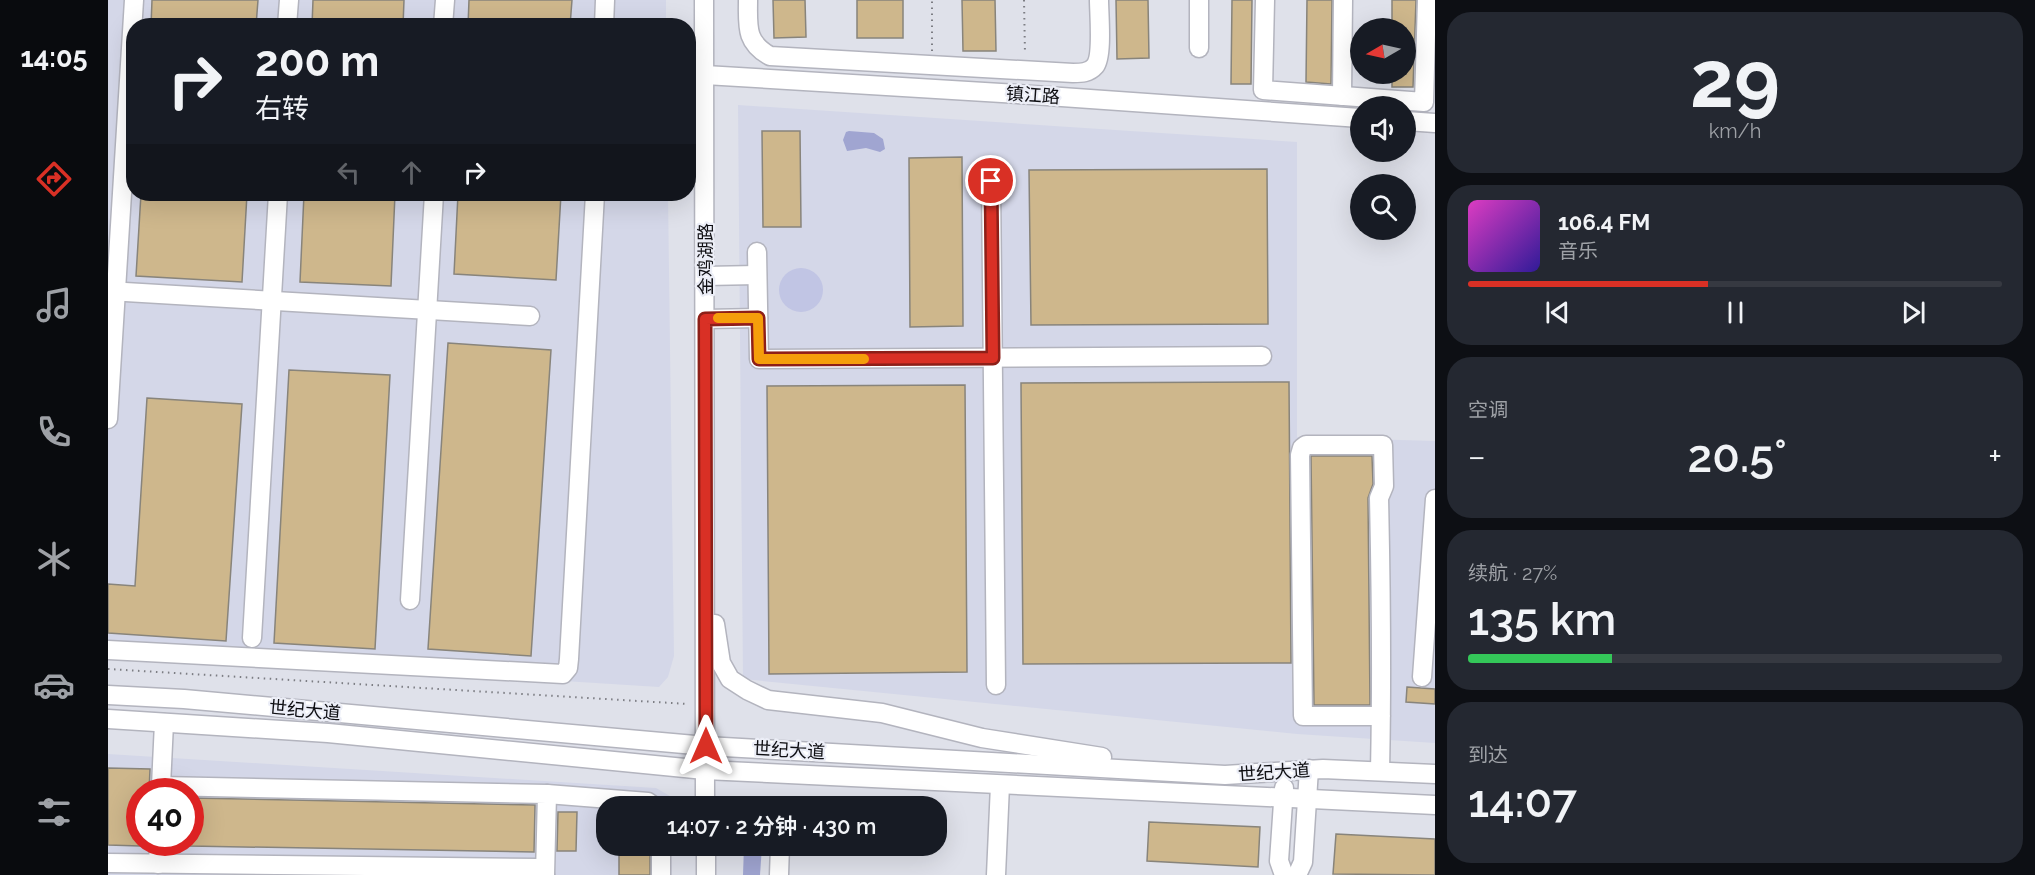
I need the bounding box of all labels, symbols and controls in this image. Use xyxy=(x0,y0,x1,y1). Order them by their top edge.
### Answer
north arrow xyxy=(1350,18,1416,84)
map controls xyxy=(1350,18,1416,240)
text: 29 xyxy=(1690,34,1780,125)
text: 200 m xyxy=(255,37,379,86)
text: 14:05 xyxy=(21,42,87,73)
icon: right xyxy=(156,42,234,120)
street label: 镇江路 xyxy=(1005,83,1061,107)
text: 右转 xyxy=(255,93,309,124)
button: sound xyxy=(1350,96,1416,162)
text: km/h xyxy=(1709,119,1761,143)
pin xyxy=(965,155,1016,206)
icon: left xyxy=(332,156,365,189)
icon: ahead xyxy=(395,156,428,189)
icon: right xyxy=(458,156,491,189)
icon: directions xyxy=(33,158,75,200)
icon: arrive xyxy=(974,164,1007,197)
button: search xyxy=(1350,174,1416,240)
text: 106.4 FM xyxy=(1558,209,1650,235)
street label: 金鸡湖路 xyxy=(695,223,716,295)
text: 音乐 xyxy=(1558,239,1598,263)
icon: music xyxy=(33,284,75,326)
icon: previous xyxy=(1541,296,1574,329)
icon: pause xyxy=(1719,296,1752,329)
icon: next xyxy=(1897,296,1930,329)
text: 空调 xyxy=(1468,398,1508,422)
icon: phone xyxy=(33,411,75,453)
text: 20.5° xyxy=(1687,430,1787,483)
text: − xyxy=(1468,437,1486,476)
text: + xyxy=(1988,437,2002,476)
icon: climate xyxy=(33,538,75,580)
text: 续航 · 27% xyxy=(1468,561,1557,585)
text: 135 km xyxy=(1468,593,1616,646)
icon: car xyxy=(33,664,75,706)
street label: 世纪大道 xyxy=(268,696,342,724)
position arrow xyxy=(674,714,738,778)
street label: 世纪大道 xyxy=(752,738,826,762)
text: 到达 xyxy=(1468,743,1508,767)
street label: 世纪大道 xyxy=(1237,759,1311,785)
text: 14:07 xyxy=(1468,775,1577,828)
speed limit sign: 40 xyxy=(126,778,204,856)
icon: filters xyxy=(33,791,75,833)
text: 14:07 · 2 分钟 · 430 m xyxy=(667,813,876,839)

